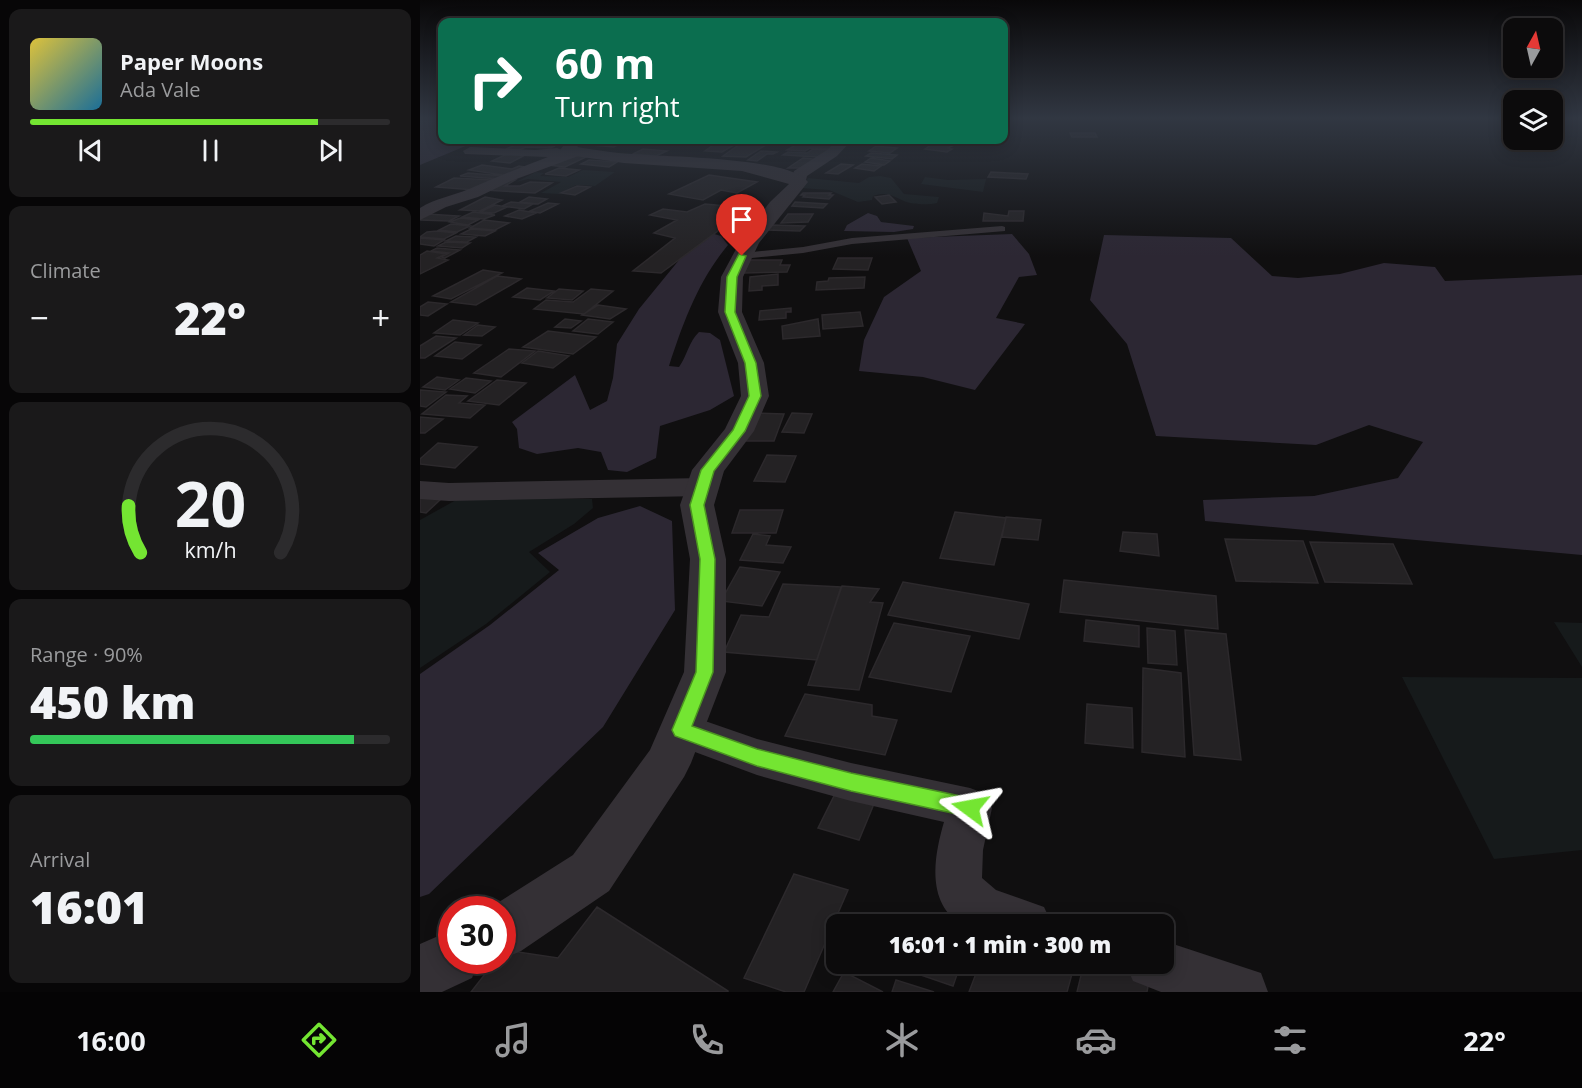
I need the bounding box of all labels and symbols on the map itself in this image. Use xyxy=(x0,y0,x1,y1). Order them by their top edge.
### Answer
north arrow xyxy=(1503,18,1563,78)
pin xyxy=(716,194,767,256)
position arrow xyxy=(938,776,1002,840)
speed limit sign: 30 xyxy=(438,896,516,974)

